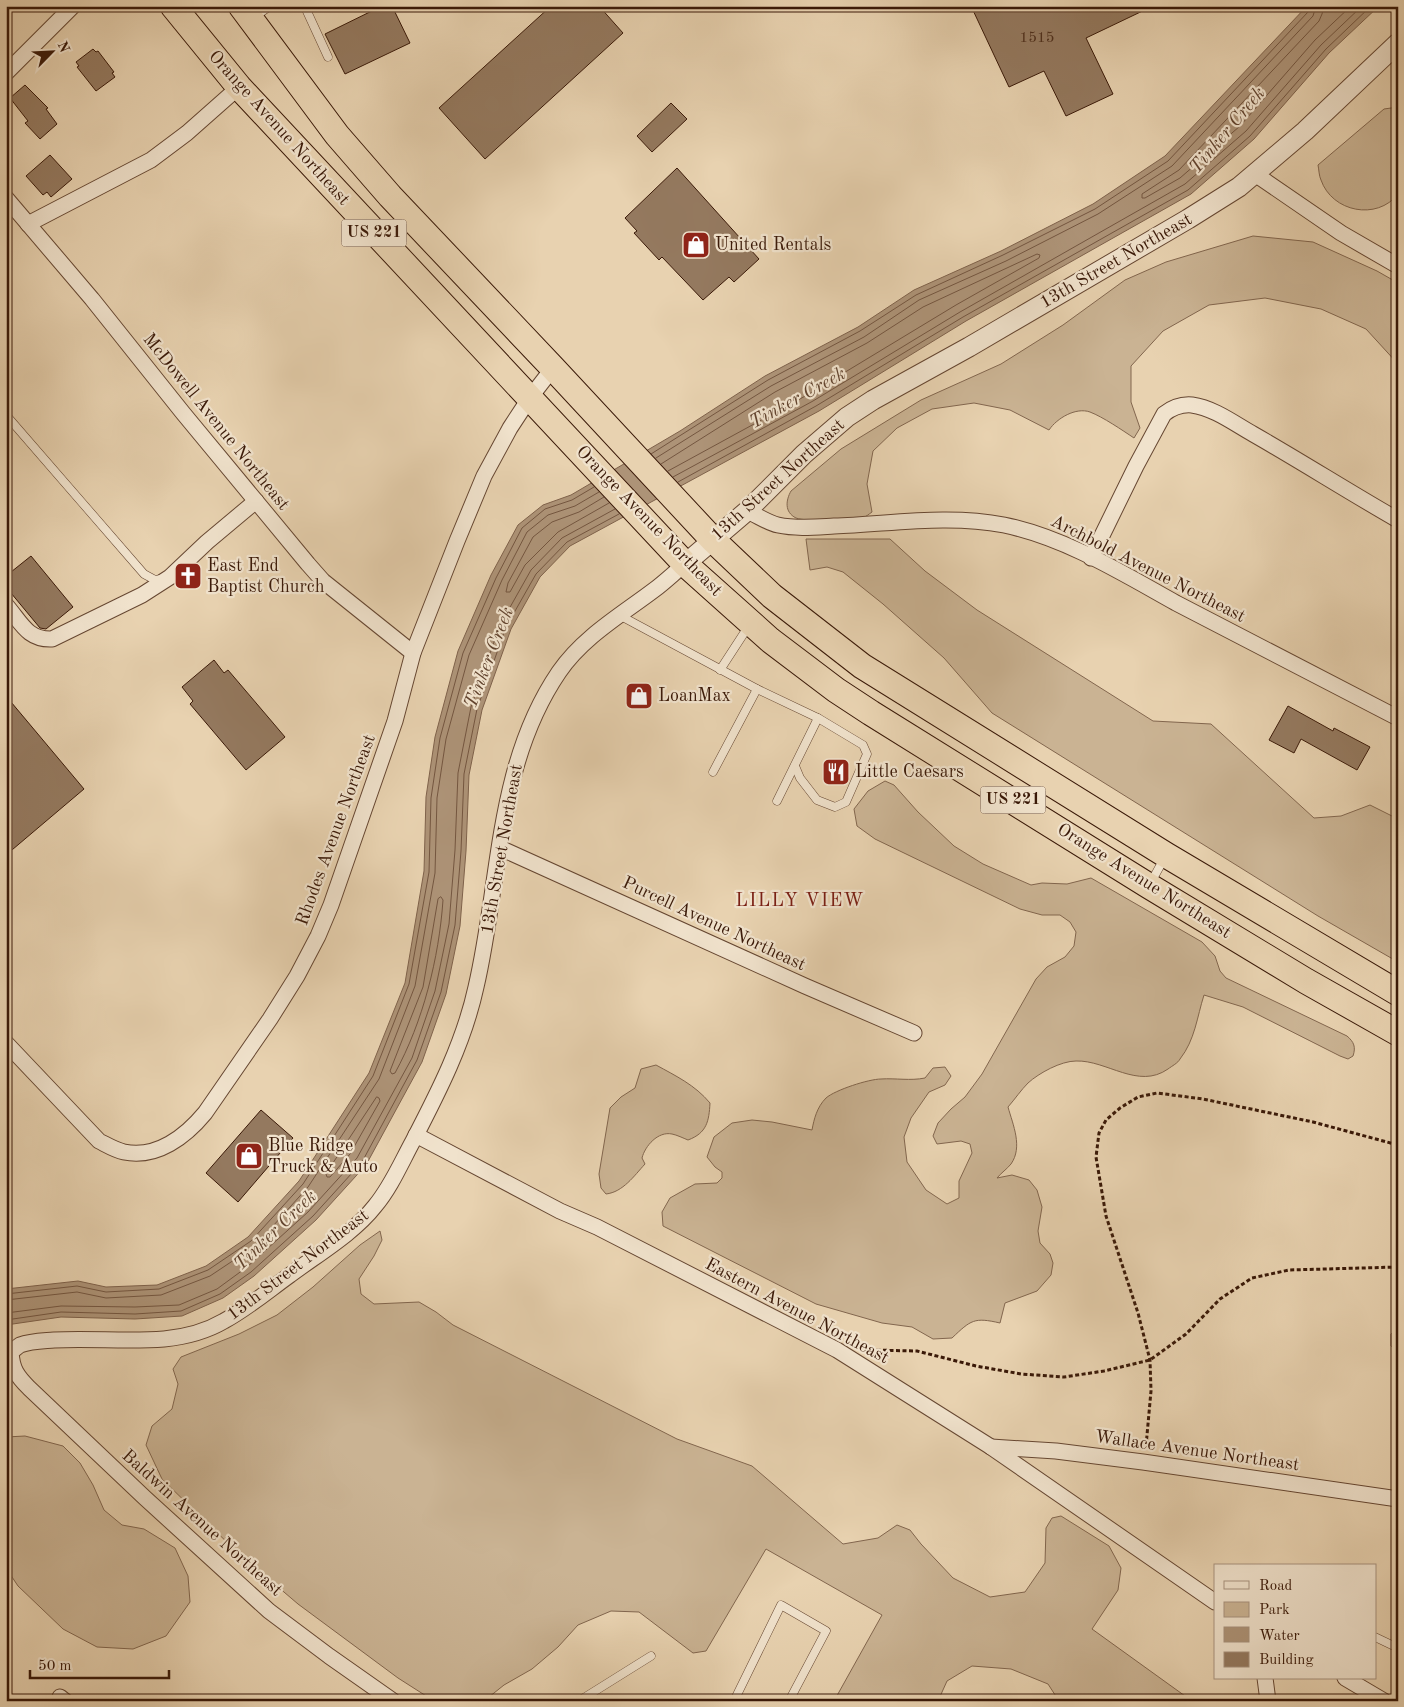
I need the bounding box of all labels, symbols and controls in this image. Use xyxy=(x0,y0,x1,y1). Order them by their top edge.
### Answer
north arrow xyxy=(28,28,78,78)
house number: 1515 xyxy=(1020,31,1054,46)
text: N xyxy=(54,39,72,55)
street label: Orange Avenue Northeast xyxy=(205,47,353,209)
water label: Tinker Creek xyxy=(1186,84,1270,178)
street label: 13th Street Northeast xyxy=(1037,210,1195,312)
road number: US 221 xyxy=(342,220,406,247)
shop icon: United Rentals xyxy=(681,230,711,260)
place label: United Rentals xyxy=(715,236,832,254)
street label: McDowell Avenue Northeast xyxy=(139,330,293,514)
water label: Tinker Creek xyxy=(747,365,849,433)
street label: 13th Street Northeast xyxy=(708,416,848,544)
street label: Orange Avenue Northeast xyxy=(573,442,725,600)
street label: Archbold Avenue Northeast xyxy=(1048,512,1248,626)
place label: East End Baptist Church xyxy=(207,557,325,596)
church icon: East End Baptist Church xyxy=(173,561,203,591)
water label: Tinker Creek xyxy=(462,605,518,711)
shop icon: LoanMax xyxy=(624,681,654,711)
place label: LoanMax xyxy=(658,687,731,705)
street label: Rhodes Avenue Northeast xyxy=(293,732,379,928)
restaurant icon: Little Caesars xyxy=(821,757,851,787)
street label: 13th Street Northeast xyxy=(478,763,526,935)
place label: Little Caesars xyxy=(855,763,964,781)
road number: US 221 xyxy=(980,786,1046,814)
street label: Orange Avenue Northeast xyxy=(1054,820,1234,942)
street label: Purcell Avenue Northeast xyxy=(620,874,808,974)
district label: LILLY VIEW xyxy=(735,892,865,911)
place label: Blue Ridge Truck & Auto xyxy=(268,1137,378,1176)
shop icon: Blue Ridge Truck & Auto xyxy=(234,1141,264,1171)
water label: Tinker Creek xyxy=(231,1187,321,1275)
street label: 13th Street Northeast xyxy=(224,1206,372,1324)
street label: Eastern Avenue Northeast xyxy=(702,1255,892,1367)
street label: Wallace Avenue Northeast xyxy=(1094,1428,1300,1474)
street label: Baldwin Avenue Northeast xyxy=(118,1446,286,1600)
legend xyxy=(1214,1564,1376,1680)
text: Road xyxy=(1259,1579,1293,1594)
text: Park xyxy=(1259,1603,1290,1618)
text: Water xyxy=(1259,1629,1300,1644)
scale bar xyxy=(30,1647,169,1679)
text: Building xyxy=(1259,1653,1314,1668)
text: 50 m xyxy=(38,1659,72,1674)

